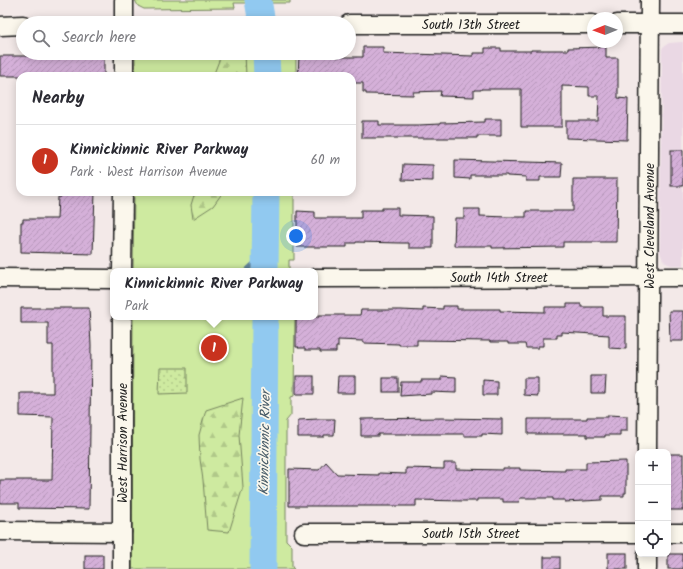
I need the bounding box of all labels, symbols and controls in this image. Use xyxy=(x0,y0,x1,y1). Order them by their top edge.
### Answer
north arrow xyxy=(587,12,623,48)
street label: South 13th Street xyxy=(422,15,521,36)
search box xyxy=(16,16,356,60)
text: Search here xyxy=(62,26,136,50)
icon: search xyxy=(30,27,52,49)
text: Nearby xyxy=(32,85,84,112)
text: Kinnickinnic River Parkway xyxy=(70,138,248,162)
text: 1 xyxy=(43,150,47,171)
text: 60 m xyxy=(311,150,340,171)
text: Park · West Harrison Avenue xyxy=(70,162,227,183)
street label: West Cleveland Avenue xyxy=(640,163,661,289)
your location xyxy=(286,226,306,246)
popup xyxy=(110,268,318,320)
street label: South 14th Street xyxy=(450,268,549,289)
text: Kinnickinnic River Parkway xyxy=(125,272,303,296)
text: Park xyxy=(125,296,148,317)
pin: 1 xyxy=(201,333,227,363)
street label: West Harrison Avenue xyxy=(113,383,134,503)
water label: Kinnickinnic River xyxy=(253,387,277,495)
map controls xyxy=(635,449,671,557)
button: + xyxy=(635,449,671,485)
button: − xyxy=(635,485,671,521)
button: locate xyxy=(635,521,671,557)
street label: South 15th Street xyxy=(422,524,521,545)

